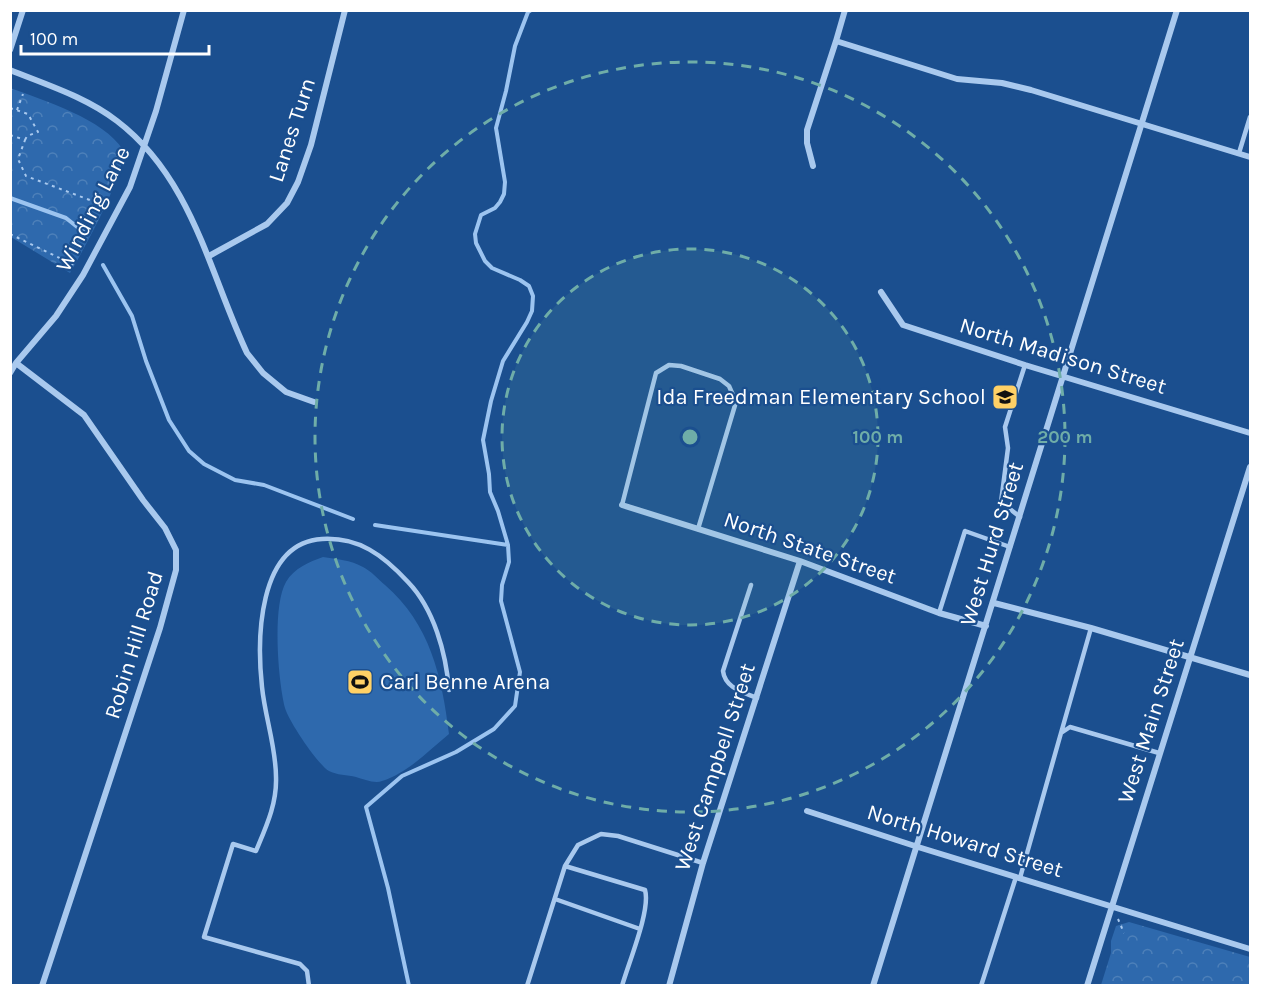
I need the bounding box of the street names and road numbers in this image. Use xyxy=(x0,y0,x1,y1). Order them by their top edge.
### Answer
street label: Lanes Turn xyxy=(263,75,321,185)
street label: Winding Lane xyxy=(50,142,136,276)
street label: North Madison Street xyxy=(957,312,1169,400)
street label: West Hurd Street xyxy=(955,459,1029,629)
street label: North State Street xyxy=(720,506,900,590)
street label: Robin Hill Road xyxy=(99,568,169,722)
street label: West Main Street xyxy=(1112,635,1190,807)
street label: West Campbell Street xyxy=(669,660,761,874)
street label: North Howard Street xyxy=(864,799,1066,883)

